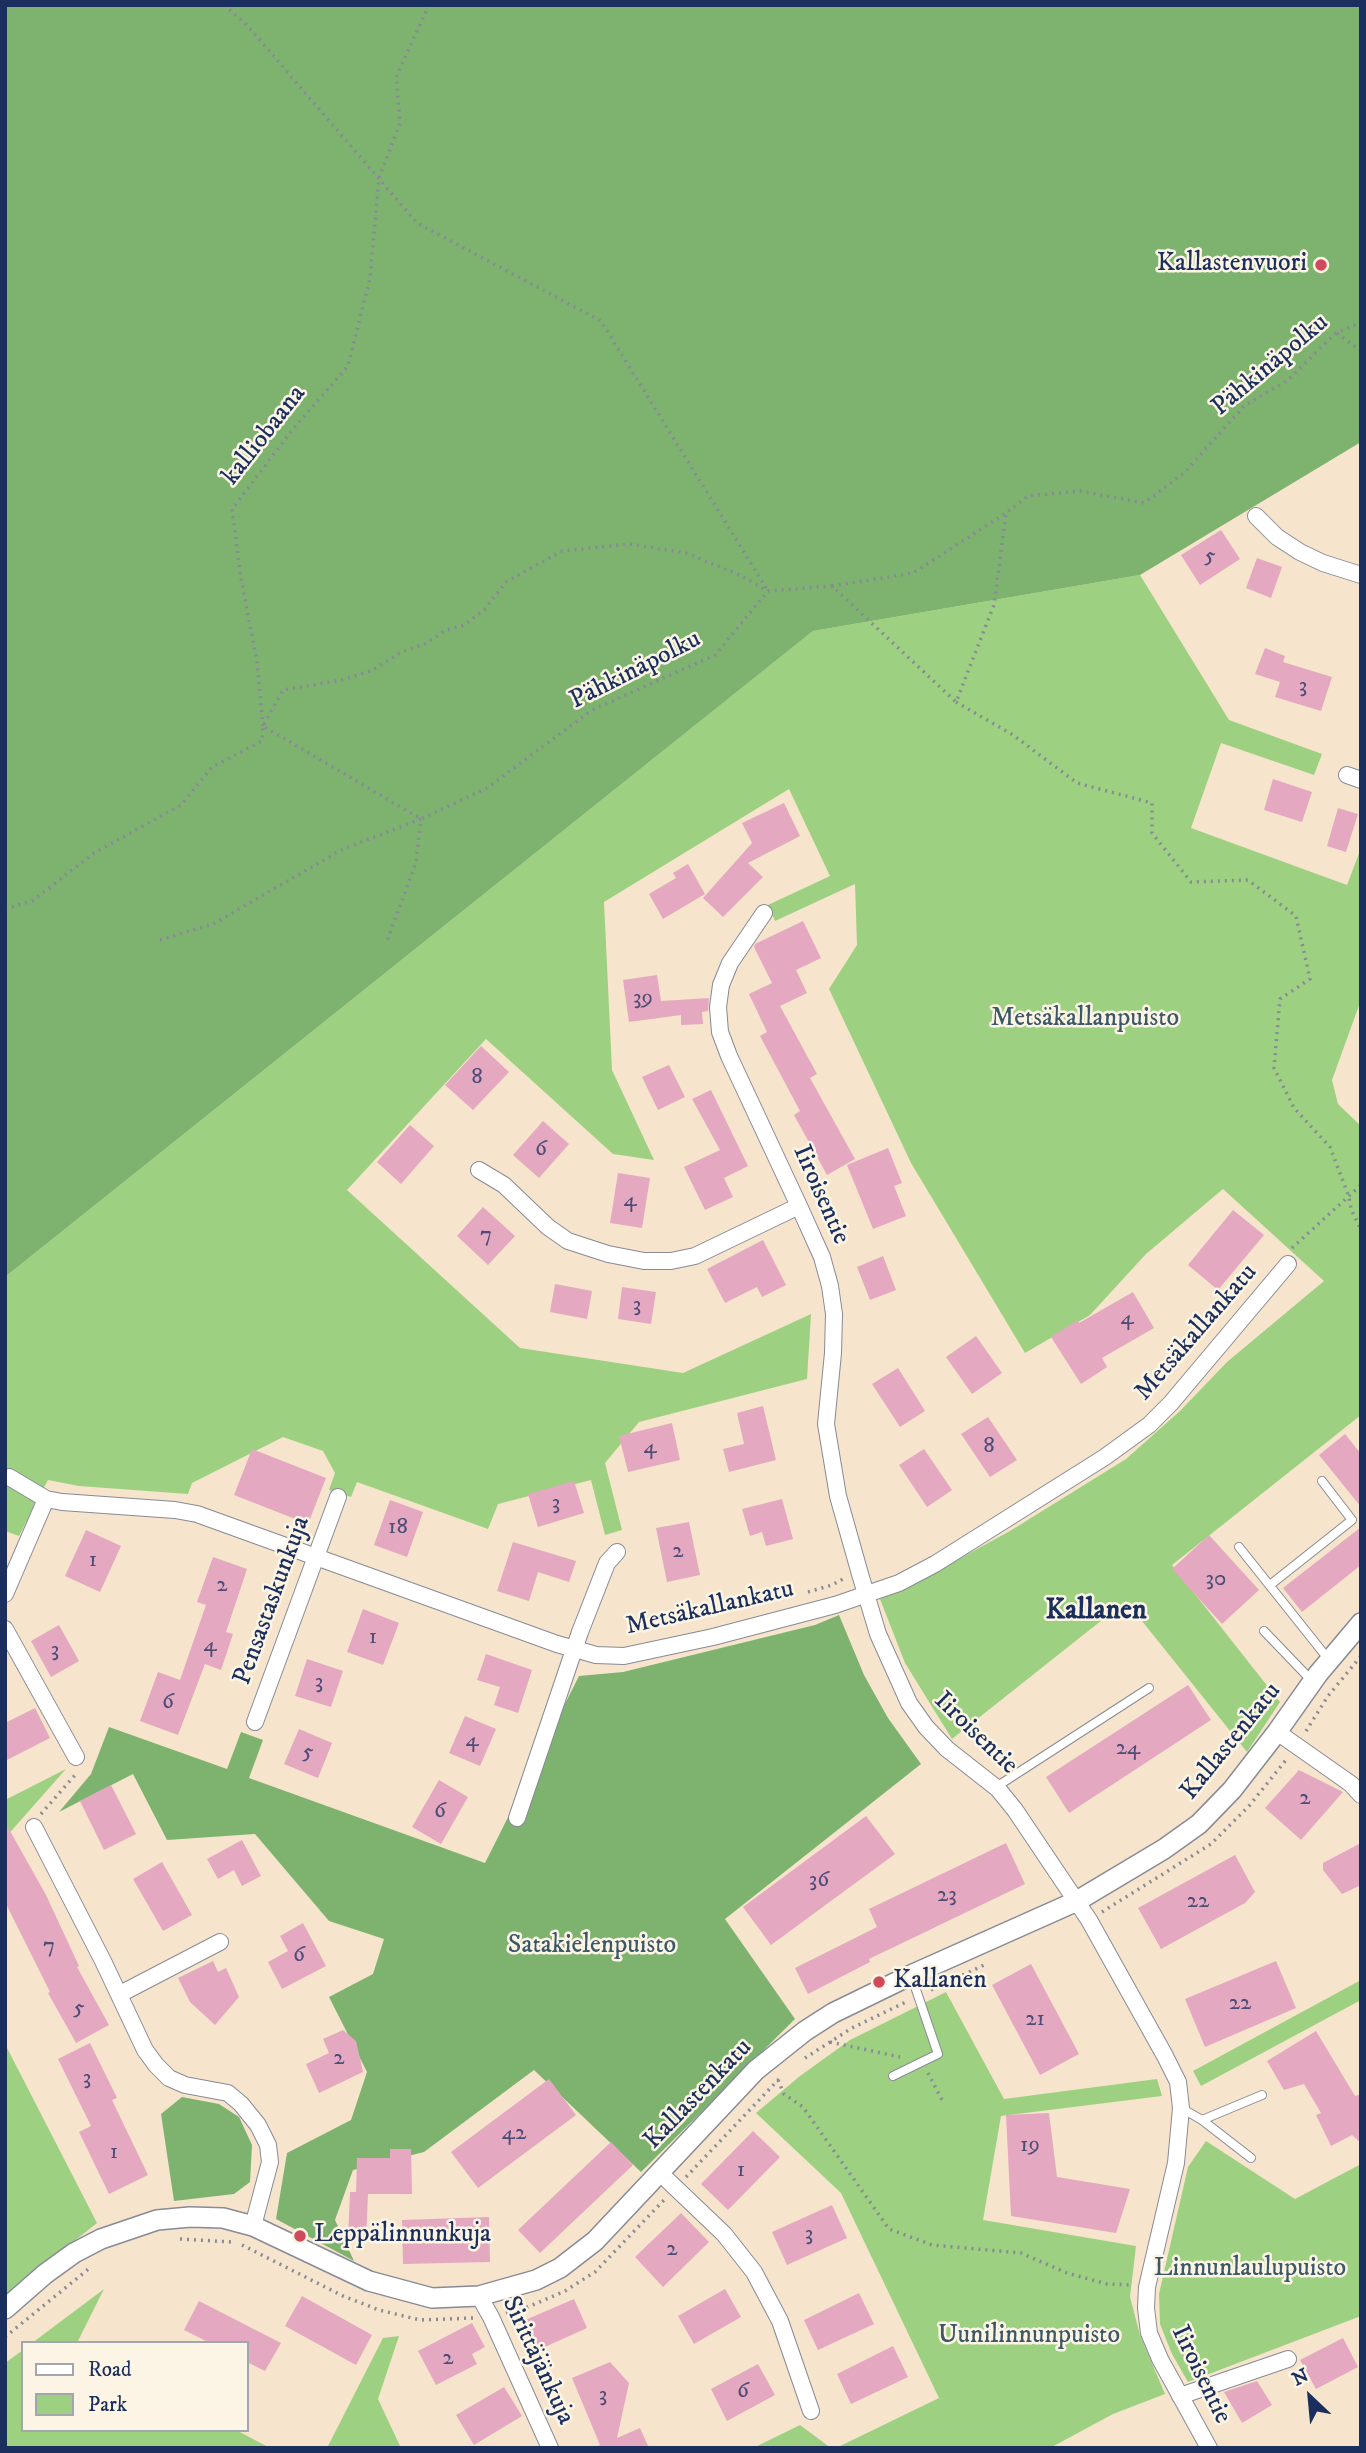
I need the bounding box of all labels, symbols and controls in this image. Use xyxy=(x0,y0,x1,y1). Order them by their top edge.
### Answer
place label: Kallastenvuori xyxy=(1157,249,1307,281)
marker: Kallastenvuori xyxy=(1313,257,1329,273)
street label: Pähkinäpolku xyxy=(1206,308,1336,424)
street label: kalliobaana xyxy=(216,380,314,492)
house number: 5 xyxy=(1204,543,1216,571)
street label: Pähkinäpolku xyxy=(565,625,707,717)
house number: 3 xyxy=(1299,673,1307,701)
house number: 39 xyxy=(633,985,653,1013)
park label: Metsäkallanpuisto xyxy=(991,1004,1179,1036)
house number: 8 xyxy=(471,1064,483,1092)
house number: 6 xyxy=(535,1136,547,1164)
street label: Iiroisentie xyxy=(784,1141,856,1249)
house number: 4 xyxy=(623,1187,637,1215)
house number: 7 xyxy=(480,1222,492,1250)
street label: Metsäkallankatu xyxy=(1129,1258,1265,1408)
house number: 3 xyxy=(633,1292,641,1320)
house number: 4 xyxy=(1120,1305,1134,1333)
house number: 8 xyxy=(983,1433,995,1461)
house number: 4 xyxy=(643,1434,657,1462)
house number: 3 xyxy=(552,1490,560,1518)
street label: Pensastaskunkuja xyxy=(228,1512,318,1690)
house number: 18 xyxy=(388,1514,408,1542)
house number: 2 xyxy=(672,1538,684,1566)
house number: 1 xyxy=(89,1547,97,1575)
house number: 30 xyxy=(1206,1566,1226,1594)
house number: 2 xyxy=(216,1572,228,1600)
street label: Metsäkallankatu xyxy=(623,1575,797,1643)
district label: Kallanen xyxy=(1045,1595,1147,1629)
house number: 1 xyxy=(369,1624,377,1652)
house number: 4 xyxy=(203,1632,217,1660)
house number: 3 xyxy=(51,1637,59,1665)
house number: 3 xyxy=(315,1669,323,1697)
street label: Kallastenkatu xyxy=(1175,1677,1289,1807)
street label: Iiroisentie xyxy=(926,1686,1024,1782)
house number: 6 xyxy=(162,1689,174,1717)
house number: 4 xyxy=(465,1727,479,1755)
house number: 24 xyxy=(1116,1735,1140,1763)
house number: 5 xyxy=(302,1739,314,1767)
house number: 2 xyxy=(1299,1785,1311,1813)
house number: 6 xyxy=(434,1798,446,1826)
house number: 36 xyxy=(809,1867,829,1895)
house number: 23 xyxy=(937,1882,957,1910)
house number: 22 xyxy=(1187,1888,1209,1916)
park label: Satakielenpuisto xyxy=(508,1931,676,1963)
house number: 7 xyxy=(43,1933,55,1961)
house number: 6 xyxy=(293,1942,305,1970)
place label: Kallanen xyxy=(893,1966,987,1998)
marker: Kallanen xyxy=(871,1974,887,1990)
house number: 22 xyxy=(1229,1990,1251,2018)
house number: 5 xyxy=(73,1995,85,2023)
house number: 21 xyxy=(1025,2006,1045,2034)
street label: Kallastenkatu xyxy=(638,2033,760,2157)
house number: 2 xyxy=(333,2045,345,2073)
house number: 3 xyxy=(83,2065,91,2093)
house number: 42 xyxy=(502,2120,526,2148)
house number: 19 xyxy=(1020,2132,1040,2160)
house number: 1 xyxy=(110,2139,118,2167)
house number: 1 xyxy=(737,2157,745,2185)
place label: Leppälinnunkuja xyxy=(314,2220,491,2252)
house number: 3 xyxy=(805,2221,813,2249)
marker: Leppälinnunkuja xyxy=(292,2228,308,2244)
house number: 2 xyxy=(666,2236,678,2264)
park label: Linnunlaulupuisto xyxy=(1154,2254,1346,2286)
street label: Sirittäjänkuja xyxy=(494,2292,580,2430)
park label: Uunilinnunpuisto xyxy=(938,2321,1120,2353)
street label: Iiroisentie xyxy=(1163,2321,1237,2429)
legend xyxy=(21,2341,248,2432)
house number: 2 xyxy=(442,2345,454,2373)
text: Road xyxy=(88,2357,132,2383)
north arrow xyxy=(1275,2362,1345,2432)
text: N xyxy=(1289,2364,1313,2391)
house number: 6 xyxy=(737,2378,749,2406)
house number: 3 xyxy=(599,2382,607,2410)
text: Park xyxy=(88,2392,127,2418)

